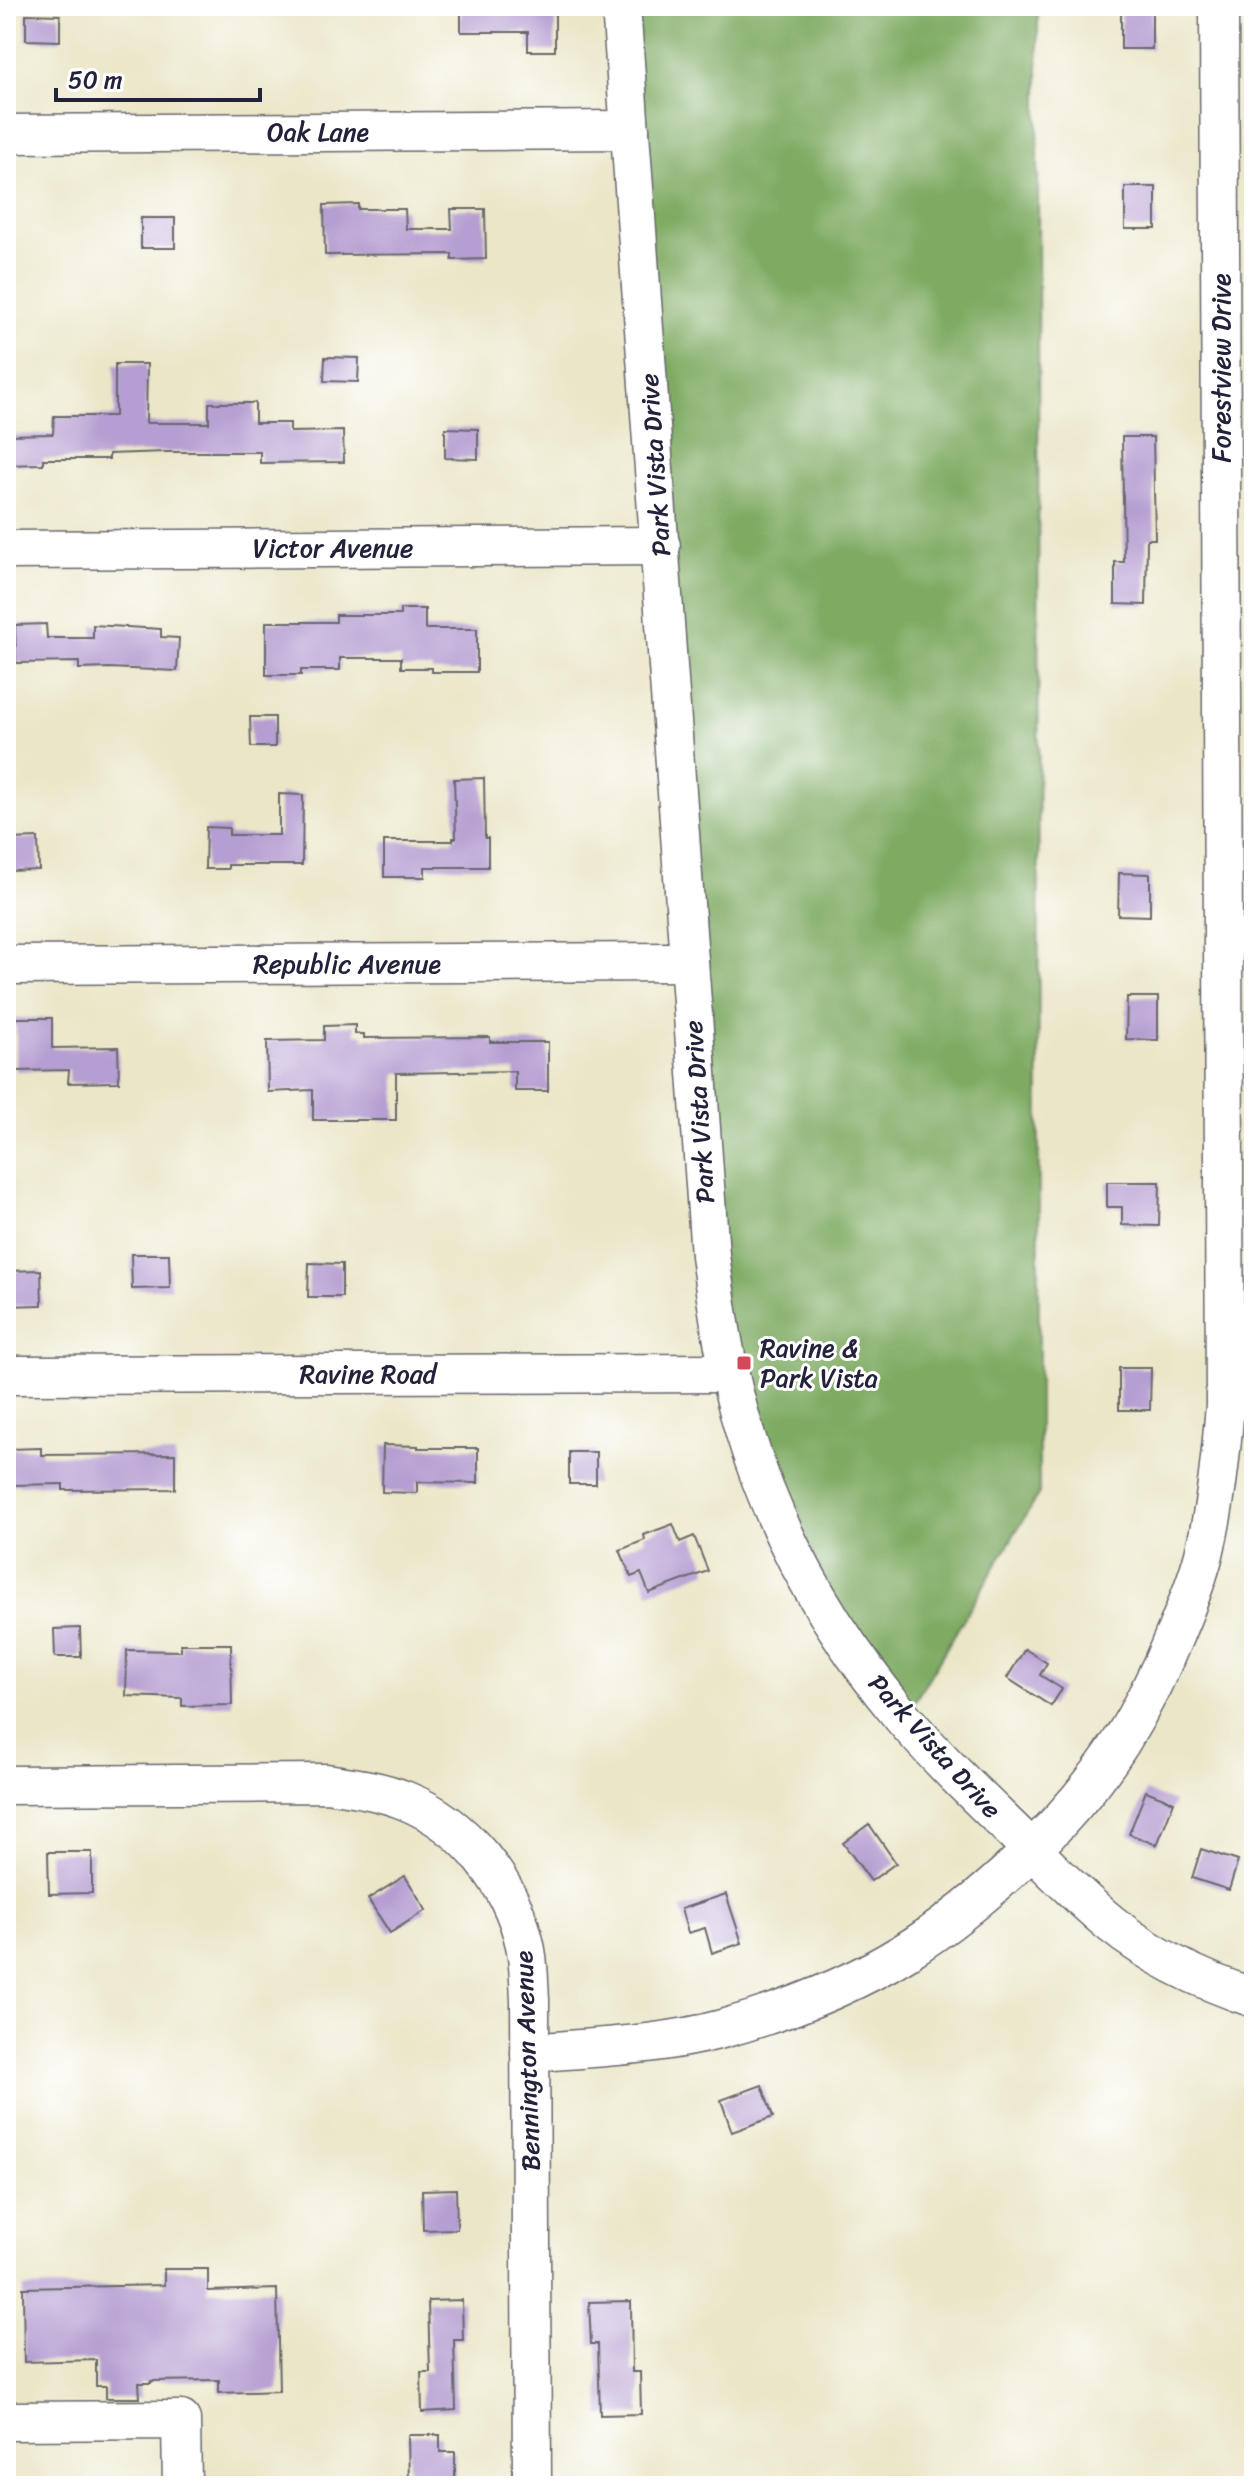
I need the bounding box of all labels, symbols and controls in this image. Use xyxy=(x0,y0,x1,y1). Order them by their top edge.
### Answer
scale bar xyxy=(56,52,260,102)
text: 50 m xyxy=(68,59,123,101)
street label: Oak Lane xyxy=(267,109,370,155)
street label: Forestview Drive xyxy=(1198,273,1244,463)
street label: Park Vista Drive xyxy=(626,372,684,558)
street label: Victor Avenue xyxy=(253,525,413,571)
street label: Republic Avenue xyxy=(253,941,442,987)
street label: Park Vista Drive xyxy=(670,1019,728,1205)
place label: Ravine & Park Vista xyxy=(760,1325,878,1401)
street label: Ravine Road xyxy=(299,1351,439,1397)
marker: Ravine & Park Vista xyxy=(735,1354,753,1372)
street label: Park Vista Drive xyxy=(857,1662,1013,1830)
street label: Bennington Avenue xyxy=(500,1950,554,2172)

